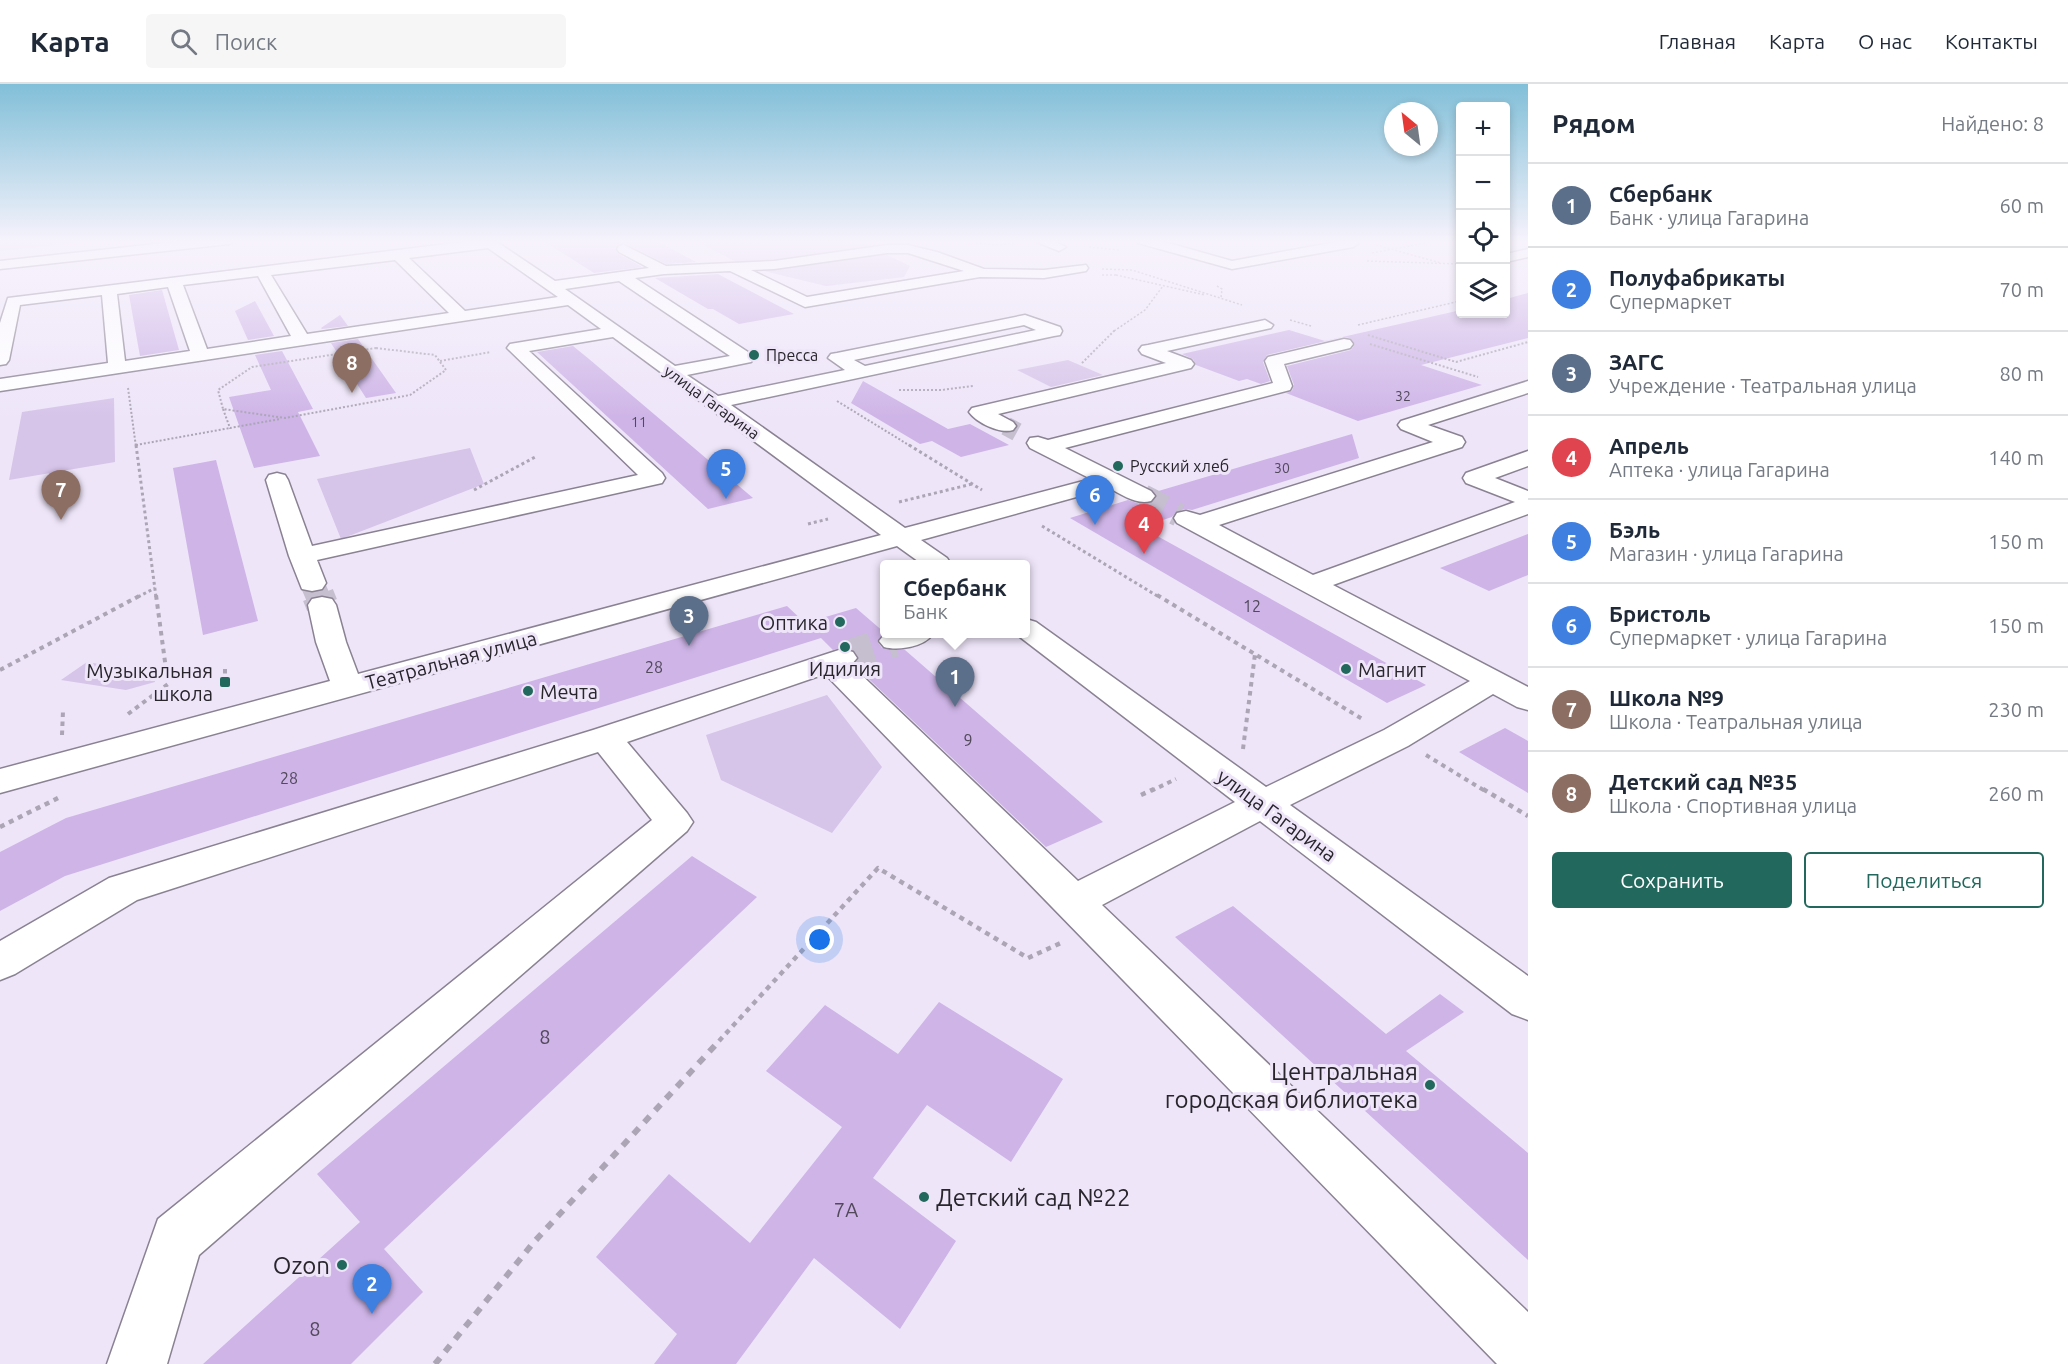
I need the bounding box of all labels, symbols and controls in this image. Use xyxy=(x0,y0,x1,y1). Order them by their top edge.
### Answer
search box xyxy=(146,14,566,68)
icon: search xyxy=(167,25,200,58)
text: Карта xyxy=(30,26,110,57)
text: Поиск xyxy=(215,29,277,54)
text: Главная xyxy=(1659,29,1736,53)
text: Карта xyxy=(1769,29,1825,53)
text: О нас xyxy=(1858,29,1912,53)
text: Контакты xyxy=(1945,29,2038,53)
north arrow xyxy=(1384,102,1438,156)
map controls xyxy=(1456,102,1510,318)
button: + xyxy=(1456,102,1510,156)
text: Рядом xyxy=(1552,109,1636,138)
text: Найдено: 8 xyxy=(1941,112,2044,135)
button: − xyxy=(1456,156,1510,210)
text: Сбербанк xyxy=(1609,181,1713,206)
text: 1 xyxy=(1566,194,1577,217)
text: 60 m xyxy=(2000,194,2044,217)
text: Банк · улица Гагарина xyxy=(1609,206,1809,229)
button: locate xyxy=(1456,210,1510,264)
button: layers xyxy=(1456,264,1510,318)
text: Полуфабрикаты xyxy=(1609,265,1785,290)
text: 2 xyxy=(1566,278,1577,301)
text: 70 m xyxy=(2000,278,2044,301)
text: Супермаркет xyxy=(1609,290,1732,313)
pin: 8 xyxy=(332,344,372,393)
place label: Пресса xyxy=(766,346,818,364)
marker: Пресса xyxy=(747,348,761,362)
text: ЗАГС xyxy=(1609,349,1664,374)
street label: улица Гагарина xyxy=(661,361,763,443)
text: 3 xyxy=(1566,362,1577,385)
text: 80 m xyxy=(2000,362,2044,385)
text: Учреждение · Театральная улица xyxy=(1609,374,1917,397)
house number: 32 xyxy=(1395,388,1411,404)
house number: 11 xyxy=(631,414,647,430)
text: Апрель xyxy=(1609,433,1689,458)
text: 4 xyxy=(1566,446,1577,469)
text: 140 m xyxy=(1988,446,2044,469)
pin: 5 xyxy=(706,450,746,499)
place label: Русский хлеб xyxy=(1130,457,1229,475)
text: Аптека · улица Гагарина xyxy=(1609,458,1830,481)
marker: Русский хлеб xyxy=(1111,459,1125,473)
house number: 30 xyxy=(1274,460,1290,476)
pin: 7 xyxy=(42,470,80,520)
pin: 6 xyxy=(1076,476,1114,525)
pin: 4 xyxy=(1124,504,1164,554)
text: Бэль xyxy=(1609,517,1660,542)
text: 5 xyxy=(1566,530,1577,553)
text: 150 m xyxy=(1988,530,2044,553)
text: Магазин · улица Гагарина xyxy=(1609,542,1844,565)
popup xyxy=(880,560,1030,638)
text: Сбербанк xyxy=(903,575,1007,600)
pin: 3 xyxy=(670,596,708,646)
house number: 12 xyxy=(1243,597,1261,615)
text: Банк xyxy=(903,600,948,623)
text: Бристоль xyxy=(1609,601,1711,626)
place label: Оптика xyxy=(760,611,828,634)
text: 6 xyxy=(1566,614,1577,637)
text: 150 m xyxy=(1988,614,2044,637)
marker: Оптика xyxy=(833,615,847,629)
street label: Театральная улица xyxy=(363,626,539,694)
text: Супермаркет · улица Гагарина xyxy=(1609,626,1887,649)
marker: Идилия xyxy=(838,640,852,654)
place label: Идилия xyxy=(809,657,881,680)
house number: 28 xyxy=(645,658,663,676)
pin: 1 xyxy=(936,658,974,707)
place label: Магнит xyxy=(1358,658,1426,681)
place label: Музыкальная школа xyxy=(86,659,213,705)
marker: Магнит xyxy=(1339,662,1353,676)
marker: Музыкальная школа xyxy=(218,675,232,689)
place label: Мечта xyxy=(540,680,598,703)
marker: Мечта xyxy=(521,684,535,698)
text: Школа №9 xyxy=(1609,685,1724,710)
text: 7 xyxy=(1566,698,1577,721)
text: 230 m xyxy=(1988,698,2044,721)
text: Школа · Театральная улица xyxy=(1609,710,1863,733)
house number: 9 xyxy=(963,731,973,749)
street label: улица Гагарина xyxy=(1213,764,1341,866)
house number: 28 xyxy=(280,769,298,787)
text: Детский сад №35 xyxy=(1609,769,1797,794)
text: 8 xyxy=(1566,782,1577,805)
text: 260 m xyxy=(1988,782,2044,805)
text: Школа · Спортивная улица xyxy=(1609,794,1857,817)
button: Сохранить xyxy=(1552,852,1792,908)
button: Поделиться xyxy=(1804,852,2044,908)
your location xyxy=(805,925,834,954)
house number: 8 xyxy=(539,1025,551,1048)
place label: Центральная городская библиотека xyxy=(1165,1058,1418,1113)
marker: Центральная городская библиотека xyxy=(1423,1078,1437,1092)
place label: Детский сад №22 xyxy=(936,1184,1131,1211)
marker: Детский сад №22 xyxy=(917,1190,931,1204)
house number: 7А xyxy=(834,1198,858,1221)
place label: Ozon xyxy=(273,1252,330,1279)
marker: Ozon xyxy=(335,1258,349,1272)
pin: 2 xyxy=(352,1264,392,1314)
house number: 8 xyxy=(309,1317,321,1340)

